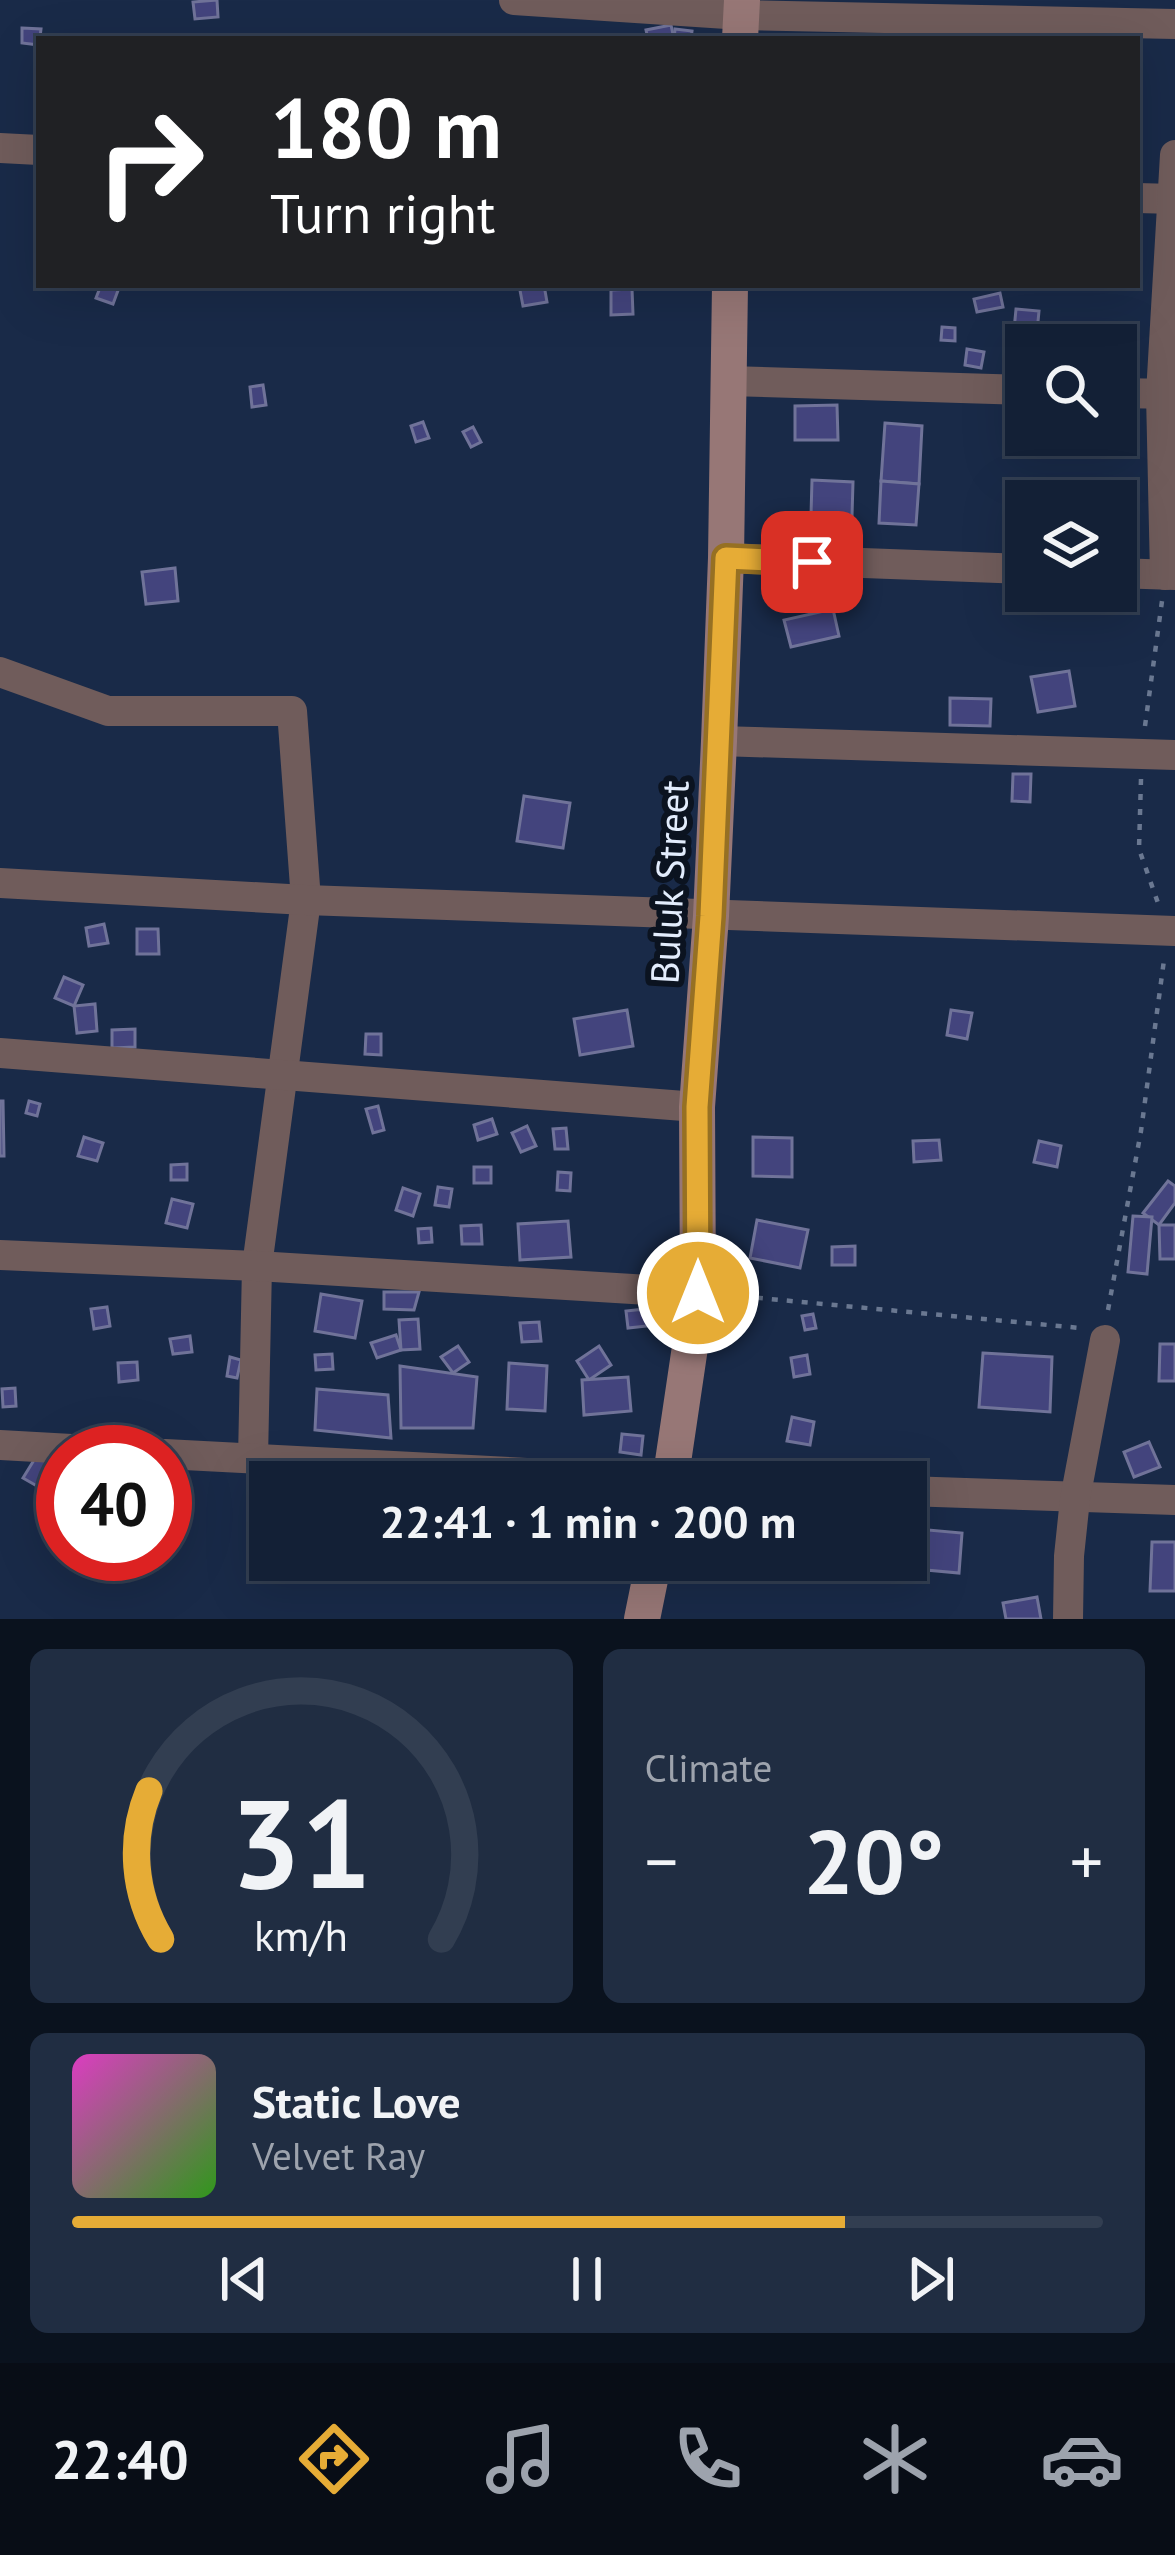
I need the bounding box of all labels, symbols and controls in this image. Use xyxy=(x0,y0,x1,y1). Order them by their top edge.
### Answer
text: 180 m xyxy=(270,72,502,181)
icon: right xyxy=(72,84,228,240)
text: Turn right xyxy=(270,178,495,248)
map controls xyxy=(1005,324,1137,612)
button: search xyxy=(1005,324,1137,456)
button: layers xyxy=(1005,480,1137,612)
pin xyxy=(761,511,863,613)
icon: arrive xyxy=(779,529,845,595)
street label: Buluk Street xyxy=(638,779,700,985)
position arrow xyxy=(635,1230,761,1356)
speed limit sign: 40 xyxy=(36,1425,192,1581)
text: 22:41 · 1 min · 200 m xyxy=(380,1492,796,1550)
text: Climate xyxy=(645,1742,772,1793)
text: 31 xyxy=(230,1761,372,1922)
text: 20° xyxy=(803,1802,944,1919)
text: − xyxy=(645,1818,678,1903)
text: + xyxy=(1070,1818,1103,1903)
text: km/h xyxy=(254,1907,348,1963)
text: Static Love xyxy=(252,2072,461,2130)
text: Velvet Ray xyxy=(252,2130,425,2181)
icon: previous xyxy=(211,2246,277,2312)
icon: pause xyxy=(554,2246,620,2312)
icon: next xyxy=(898,2246,964,2312)
icon: directions xyxy=(292,2417,376,2501)
icon: music xyxy=(479,2417,563,2501)
icon: phone xyxy=(666,2417,750,2501)
icon: climate xyxy=(853,2417,937,2501)
icon: car xyxy=(1040,2417,1124,2501)
text: 22:40 xyxy=(52,2424,189,2494)

